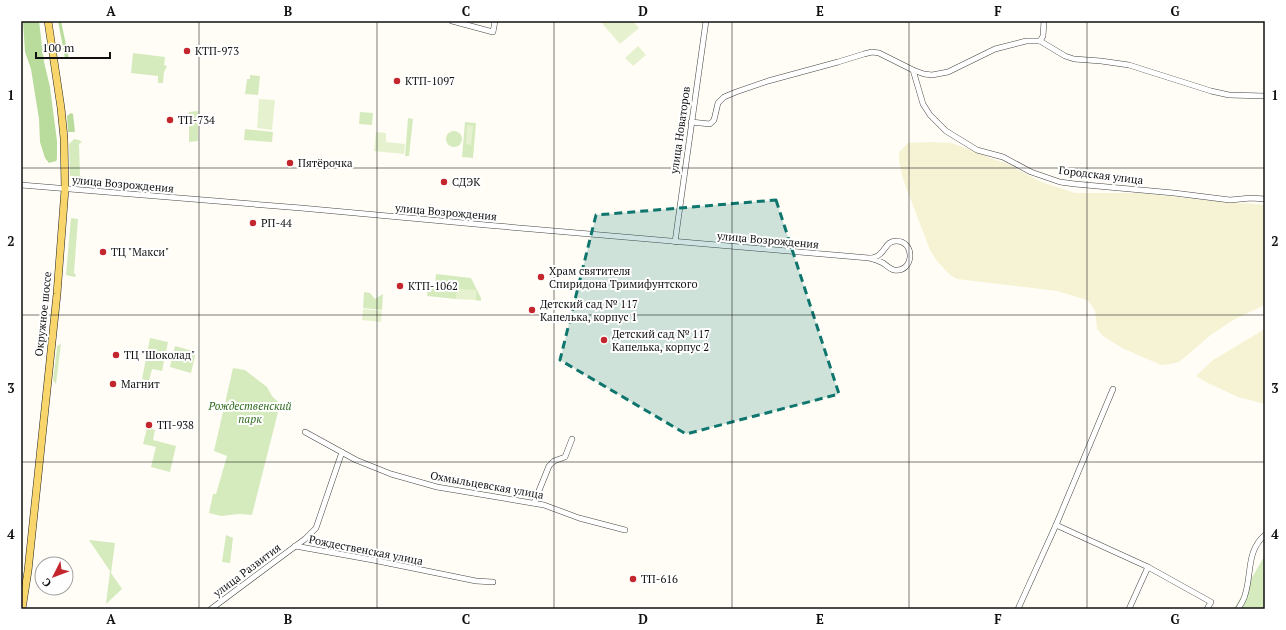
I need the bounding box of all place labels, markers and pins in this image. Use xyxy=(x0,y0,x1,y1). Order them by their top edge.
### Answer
place label: КТП-973 xyxy=(195,44,239,58)
marker: КТП-973 xyxy=(182,46,192,56)
place label: КТП-1097 xyxy=(405,74,455,88)
marker: КТП-1097 xyxy=(392,76,402,86)
place label: ТП-734 xyxy=(178,113,215,127)
marker: ТП-734 xyxy=(165,115,175,125)
place label: Пятёрочка xyxy=(298,156,353,170)
marker: Пятёрочка xyxy=(285,158,295,168)
place label: СДЭК xyxy=(452,175,481,189)
marker: СДЭК xyxy=(439,177,449,187)
place label: РП-44 xyxy=(261,216,292,230)
marker: РП-44 xyxy=(248,218,258,228)
place label: ТЦ "Макси" xyxy=(111,245,169,259)
marker: ТЦ "Макси" xyxy=(98,247,108,257)
place label: Храм святителя Спиридона Тримифунтского xyxy=(549,264,697,291)
marker: Храм святителя Спиридона Тримифунтского xyxy=(536,272,546,282)
place label: КТП-1062 xyxy=(408,279,458,293)
marker: КТП-1062 xyxy=(395,281,405,291)
place label: Детский сад № 117 Капелька, корпус 1 xyxy=(540,297,638,324)
marker: Детский сад № 117 Капелька, корпус 1 xyxy=(527,305,537,315)
place label: Детский сад № 117 Капелька, корпус 2 xyxy=(612,327,710,354)
marker: Детский сад № 117 Капелька, корпус 2 xyxy=(599,335,609,345)
place label: ТЦ "Шоколад" xyxy=(124,348,195,362)
marker: ТЦ "Шоколад" xyxy=(111,350,121,360)
place label: Магнит xyxy=(121,377,160,391)
marker: Магнит xyxy=(108,379,118,389)
place label: ТП-938 xyxy=(157,418,194,432)
marker: ТП-938 xyxy=(144,420,154,430)
place label: ТП-616 xyxy=(641,572,678,586)
marker: ТП-616 xyxy=(628,574,638,584)

